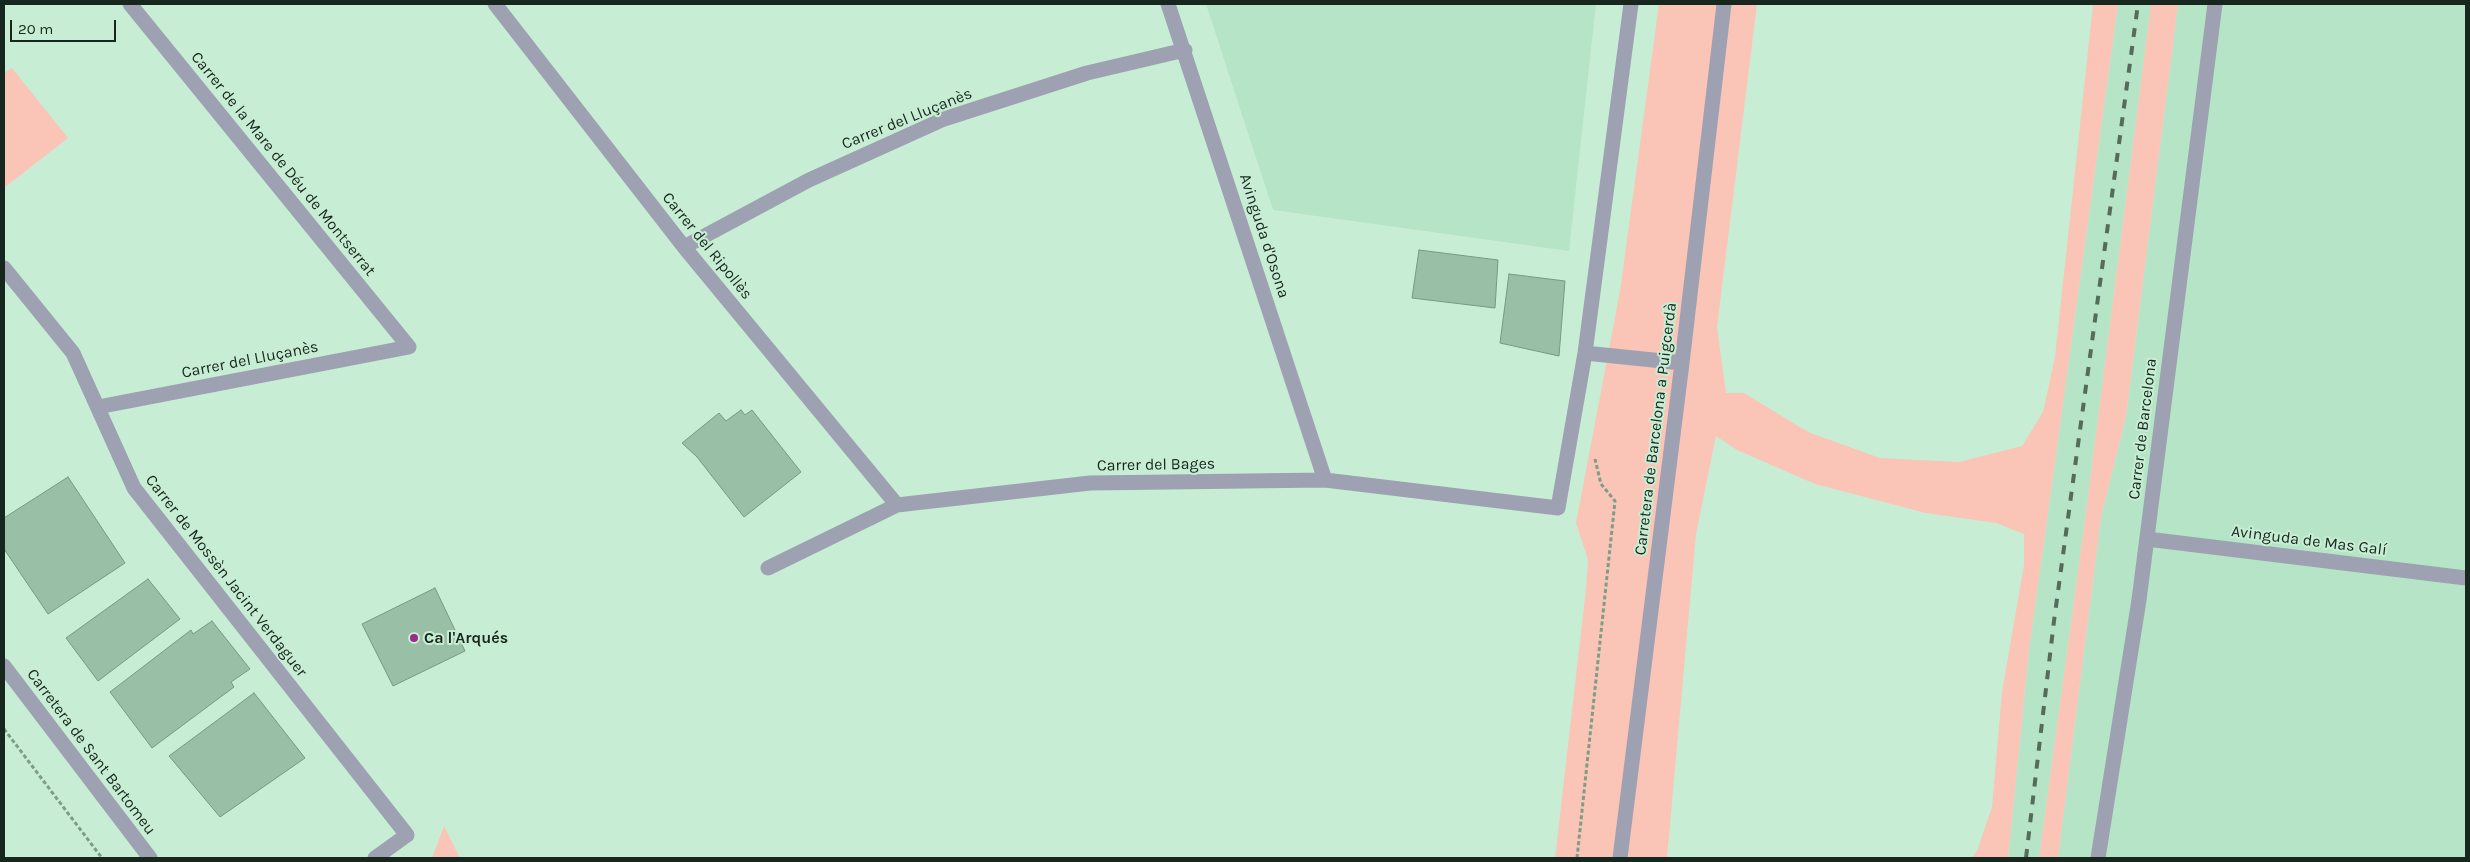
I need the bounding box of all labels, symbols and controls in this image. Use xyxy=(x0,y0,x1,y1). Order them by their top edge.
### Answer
scale bar xyxy=(12,10,119,42)
text: 20 m xyxy=(18,20,53,38)
street label: Carrer de la Mare de Déu de Montserrat xyxy=(187,48,379,280)
street label: Carrer del Lluçanès xyxy=(839,84,975,154)
street label: Avinguda d'Osona xyxy=(1235,171,1293,301)
street label: Carrer del Ripollès xyxy=(658,189,756,303)
street label: Carretera de Barcelona a Puigcerdà xyxy=(1631,302,1681,556)
street label: Carrer del Lluçanès xyxy=(180,337,320,383)
street label: Carrer de Barcelona xyxy=(2125,357,2161,501)
street label: Carrer del Bages xyxy=(1097,454,1215,476)
street label: Carrer de Mossèn Jacint Verdaguer xyxy=(141,471,311,681)
street label: Avinguda de Mas Galí xyxy=(2230,522,2388,560)
place label: Ca l'Arqués xyxy=(424,628,508,648)
marker: Ca l'Arqués xyxy=(408,632,420,644)
street label: Carretera de Sant Bartomeu xyxy=(22,665,160,839)

